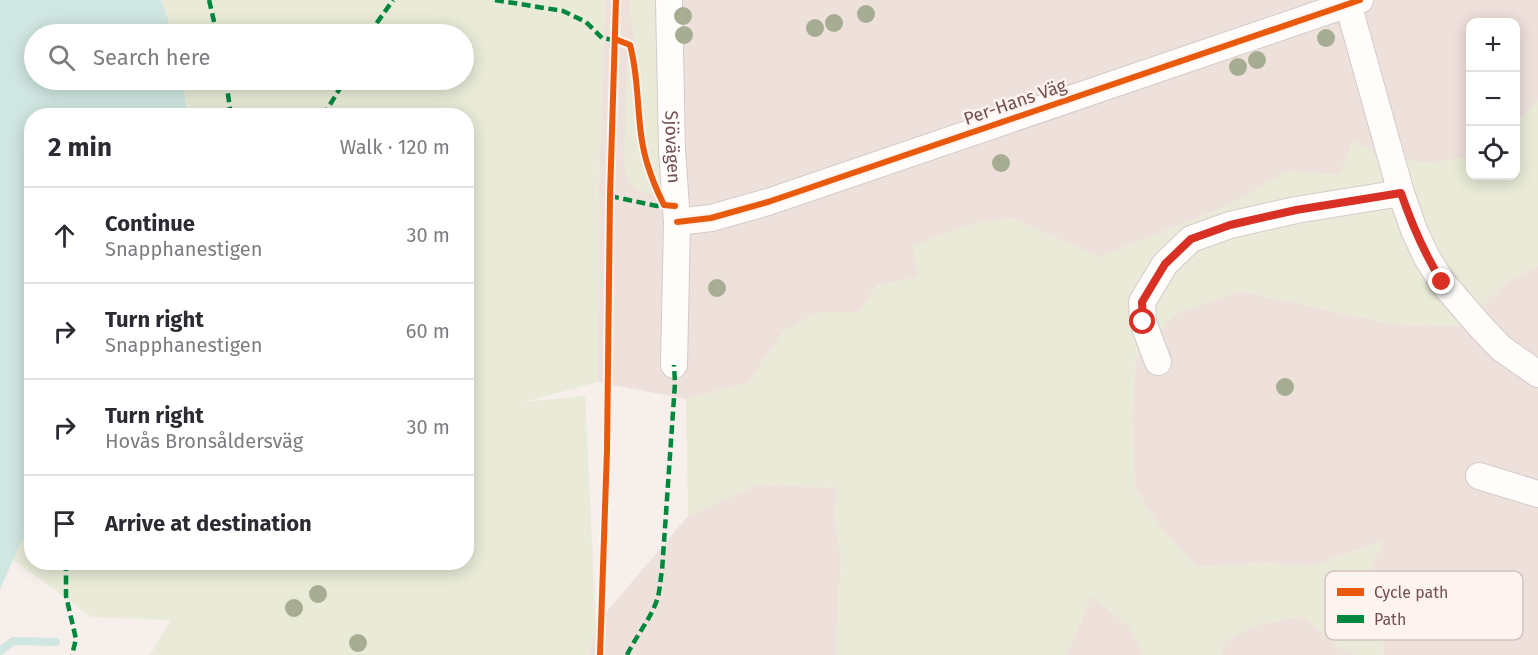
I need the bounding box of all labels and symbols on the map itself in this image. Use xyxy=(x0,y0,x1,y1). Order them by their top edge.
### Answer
street label: Per-Hans Väg xyxy=(961,74,1070,130)
street label: Sjövägen xyxy=(660,110,685,184)
route end xyxy=(1428,268,1454,294)
route start xyxy=(1129,308,1155,334)
legend xyxy=(1325,571,1523,640)
text: Cycle path xyxy=(1374,583,1448,602)
text: Path xyxy=(1374,610,1406,629)

